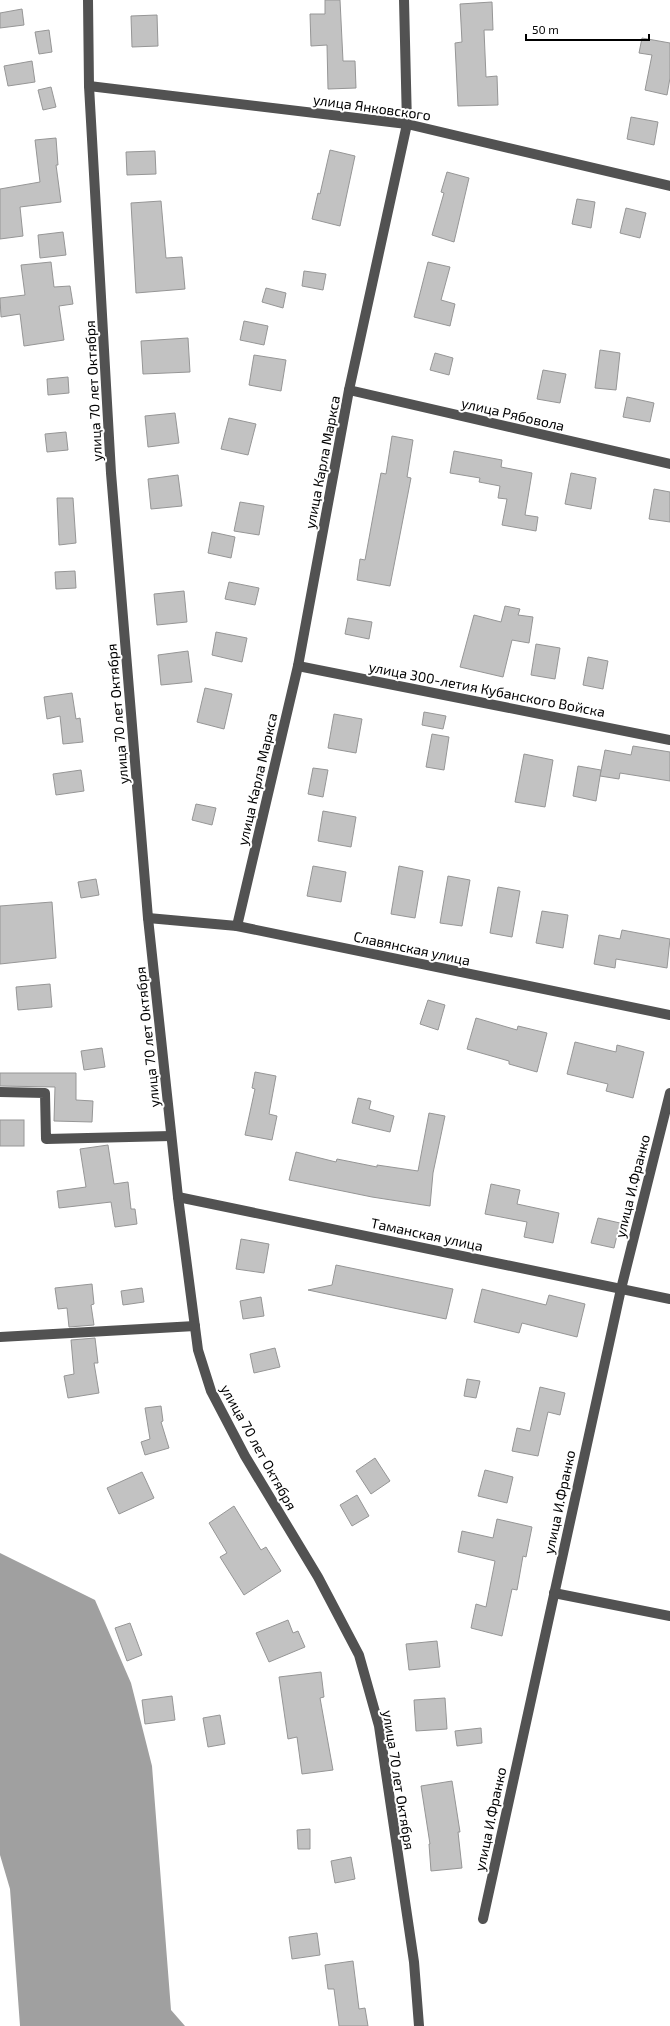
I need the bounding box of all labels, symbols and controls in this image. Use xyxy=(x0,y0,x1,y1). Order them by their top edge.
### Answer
scale bar xyxy=(526,16,649,42)
text: 50 m xyxy=(532,22,559,36)
street label: улица Янковского xyxy=(312,90,432,124)
street label: улица 70 лет Октября xyxy=(81,320,105,462)
street label: улица Карла Маркса xyxy=(301,394,343,530)
street label: улица Рябовола xyxy=(460,394,566,434)
street label: улица 70 лет Октября xyxy=(102,643,132,785)
street label: улица 300-летия Кубанского Войска xyxy=(367,658,607,720)
street label: улица Карла Маркса xyxy=(233,711,281,847)
street label: Славянская улица xyxy=(352,927,472,969)
street label: улица 70 лет Октября xyxy=(131,966,163,1108)
street label: улица И.Франко xyxy=(611,1133,653,1239)
street label: Таманская улица xyxy=(369,1214,485,1254)
street label: улица 70 лет Октября xyxy=(217,1381,301,1513)
street label: улица И.Франко xyxy=(540,1448,578,1556)
street label: улица 70 лет Октября xyxy=(380,1709,418,1851)
street label: улица И.Франко xyxy=(471,1765,509,1873)

